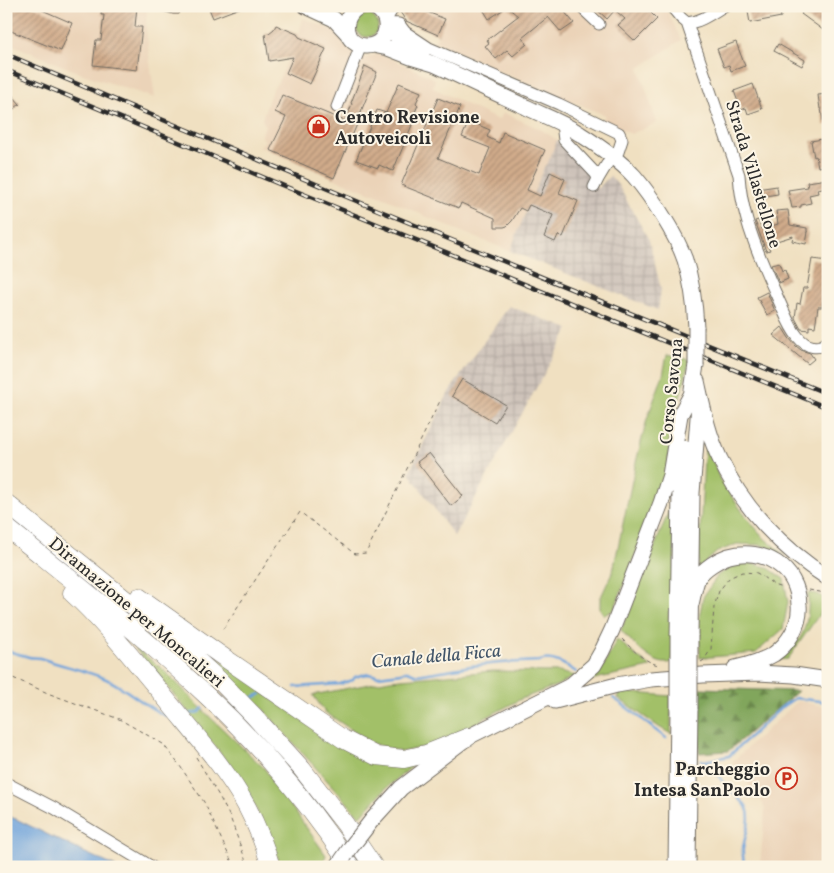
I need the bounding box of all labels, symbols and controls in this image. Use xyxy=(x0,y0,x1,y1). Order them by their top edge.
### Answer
street label: Strada Villastellone xyxy=(718,97,787,252)
place label: Centro Revisione Autoveicoli xyxy=(335,106,480,152)
shop icon: Centro Revisione Autoveicoli xyxy=(307,115,331,139)
street label: Corso Savona xyxy=(654,337,691,446)
street label: Diramazione per Moncalieri xyxy=(43,532,229,694)
water label: Canale della Ficca xyxy=(370,638,502,676)
place label: Parcheggio Intesa SanPaolo xyxy=(634,758,770,804)
parking icon: Parcheggio Intesa SanPaolo xyxy=(774,767,798,791)

